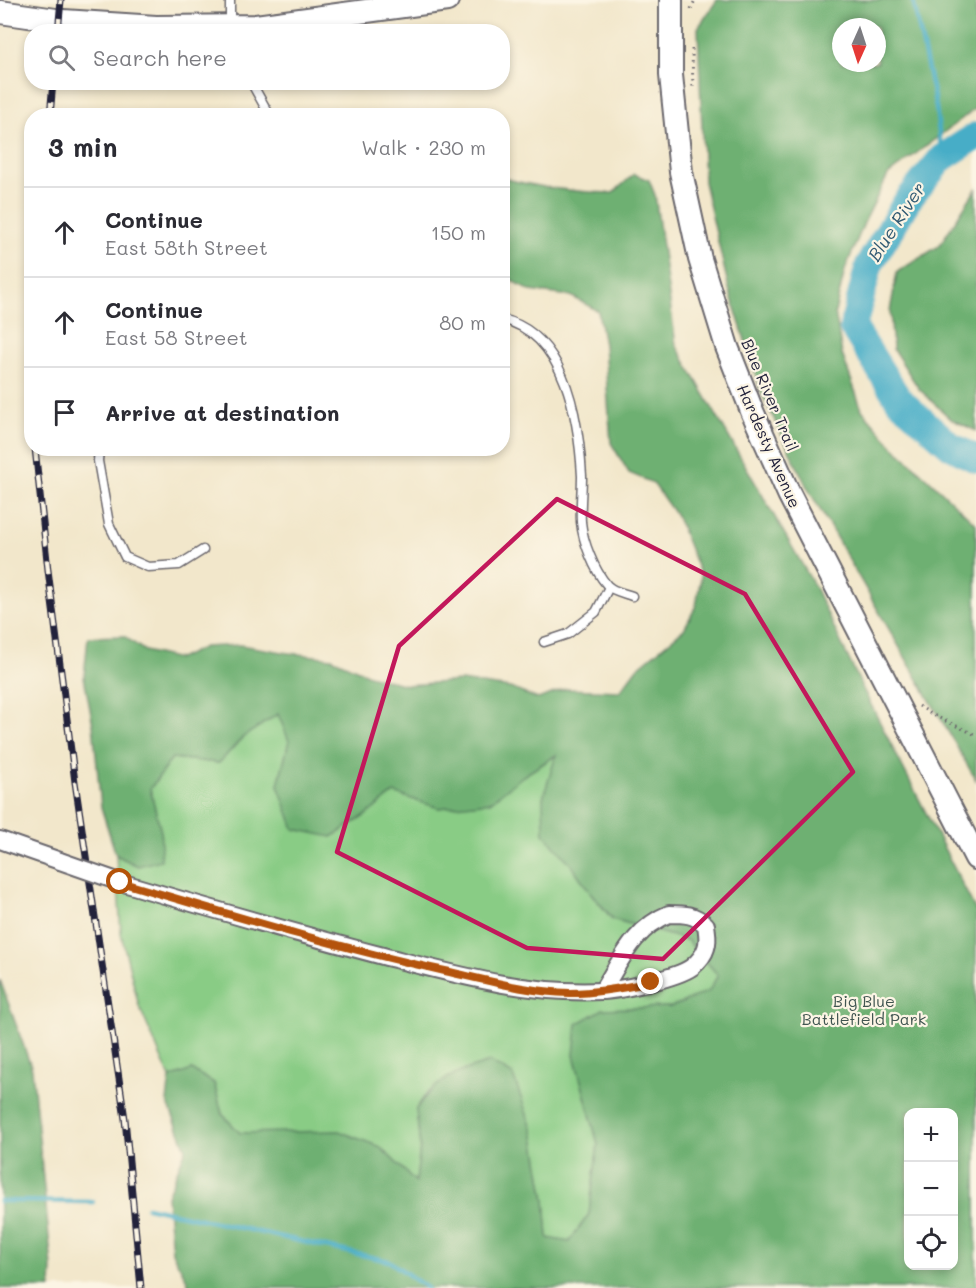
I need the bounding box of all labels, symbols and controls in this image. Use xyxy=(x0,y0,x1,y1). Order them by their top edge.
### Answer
north arrow xyxy=(832,18,886,72)
search box xyxy=(24,24,510,90)
icon: search xyxy=(45,41,78,74)
text: Search here xyxy=(93,43,227,72)
text: 3 min xyxy=(48,130,117,164)
text: Walk · 230 m xyxy=(361,134,486,160)
water label: Blue River xyxy=(862,178,931,265)
text: Continue xyxy=(105,205,203,234)
icon: ahead xyxy=(48,216,81,249)
text: 150 m xyxy=(431,219,486,245)
text: East 58th Street xyxy=(105,234,268,260)
text: Continue xyxy=(105,295,203,324)
icon: ahead xyxy=(48,306,81,339)
text: 80 m xyxy=(439,309,486,335)
text: East 58 Street xyxy=(105,324,248,350)
street label: Blue River Trail xyxy=(737,335,804,454)
street label: Hardesty Avenue xyxy=(733,381,806,511)
icon: arrive xyxy=(48,396,81,429)
text: Arrive at destination xyxy=(105,398,340,427)
route start xyxy=(106,868,132,894)
route end xyxy=(637,968,663,994)
park label: Big Blue Battlefield Park xyxy=(802,990,926,1029)
map controls xyxy=(904,1108,958,1270)
button: + xyxy=(904,1108,958,1162)
button: − xyxy=(904,1162,958,1216)
button: locate xyxy=(904,1216,958,1270)

